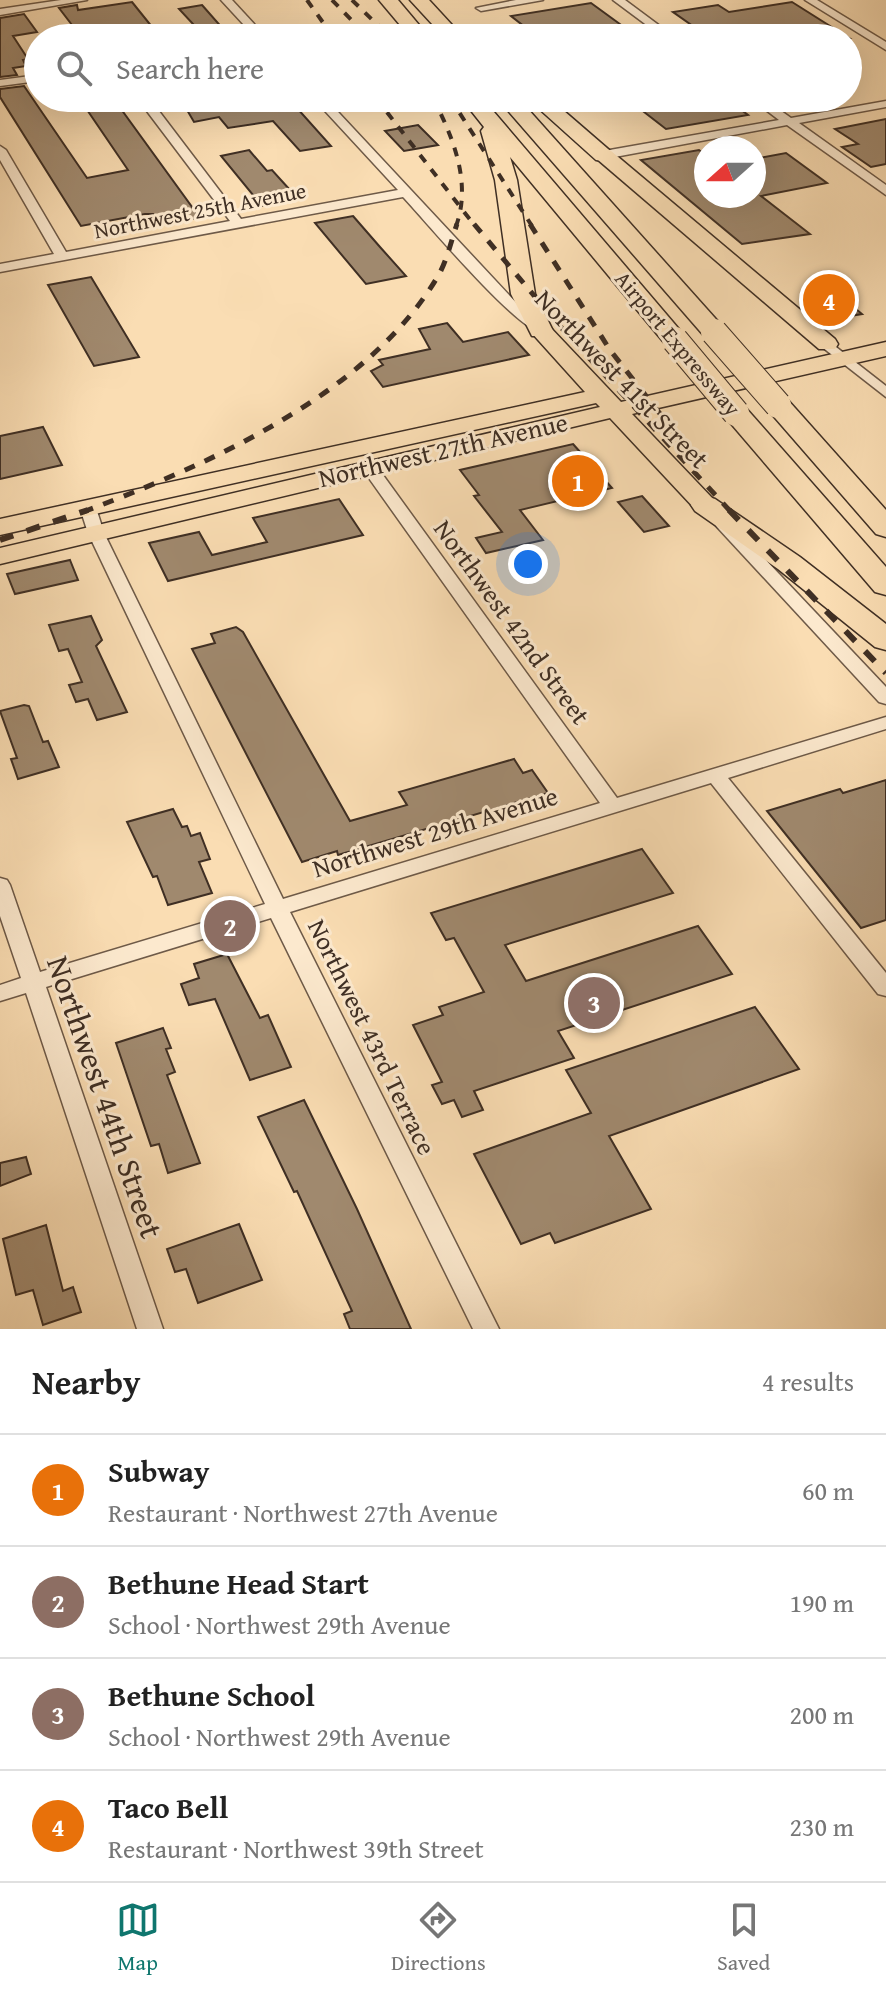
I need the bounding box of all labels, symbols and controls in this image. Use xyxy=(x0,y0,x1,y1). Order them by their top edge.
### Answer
search box xyxy=(24,24,862,112)
icon: search xyxy=(52,46,96,90)
text: Search here xyxy=(116,46,264,90)
north arrow xyxy=(694,136,766,208)
street label: Northwest 25th Avenue xyxy=(91,174,309,246)
street label: Airport Expressway xyxy=(608,263,748,423)
pin: 4 xyxy=(803,270,855,330)
street label: Northwest 41st Street xyxy=(526,280,718,477)
street label: Northwest 27th Avenue xyxy=(314,402,571,497)
pin: 1 xyxy=(552,451,604,511)
street label: Northwest 42nd Street xyxy=(425,511,600,732)
your location xyxy=(508,544,548,584)
street label: Northwest 29th Avenue xyxy=(307,776,562,887)
pin: 2 xyxy=(204,896,256,956)
street label: Northwest 43rd Terrace xyxy=(298,912,447,1161)
street label: Northwest 44th Street xyxy=(35,949,176,1244)
pin: 3 xyxy=(568,973,620,1033)
text: Nearby xyxy=(32,1357,141,1406)
text: 4 results xyxy=(762,1362,854,1401)
text: Subway xyxy=(108,1449,209,1493)
text: 1 xyxy=(51,1471,65,1510)
text: 60 m xyxy=(802,1471,854,1510)
text: Restaurant · Northwest 27th Avenue xyxy=(108,1493,498,1532)
text: Bethune Head Start xyxy=(108,1561,369,1605)
text: 2 xyxy=(51,1583,65,1622)
text: 190 m xyxy=(789,1583,854,1622)
text: School · Northwest 29th Avenue xyxy=(108,1605,451,1644)
text: Bethune School xyxy=(108,1673,315,1717)
text: 3 xyxy=(51,1695,65,1734)
text: 200 m xyxy=(789,1695,854,1734)
text: School · Northwest 29th Avenue xyxy=(108,1717,451,1756)
text: Taco Bell xyxy=(108,1785,228,1829)
text: 4 xyxy=(51,1807,65,1846)
text: 230 m xyxy=(789,1807,854,1846)
text: Restaurant · Northwest 39th Street xyxy=(108,1829,484,1868)
tab: Map xyxy=(116,1898,160,1978)
tab: Directions xyxy=(391,1898,486,1978)
tab: Saved xyxy=(717,1898,770,1978)

